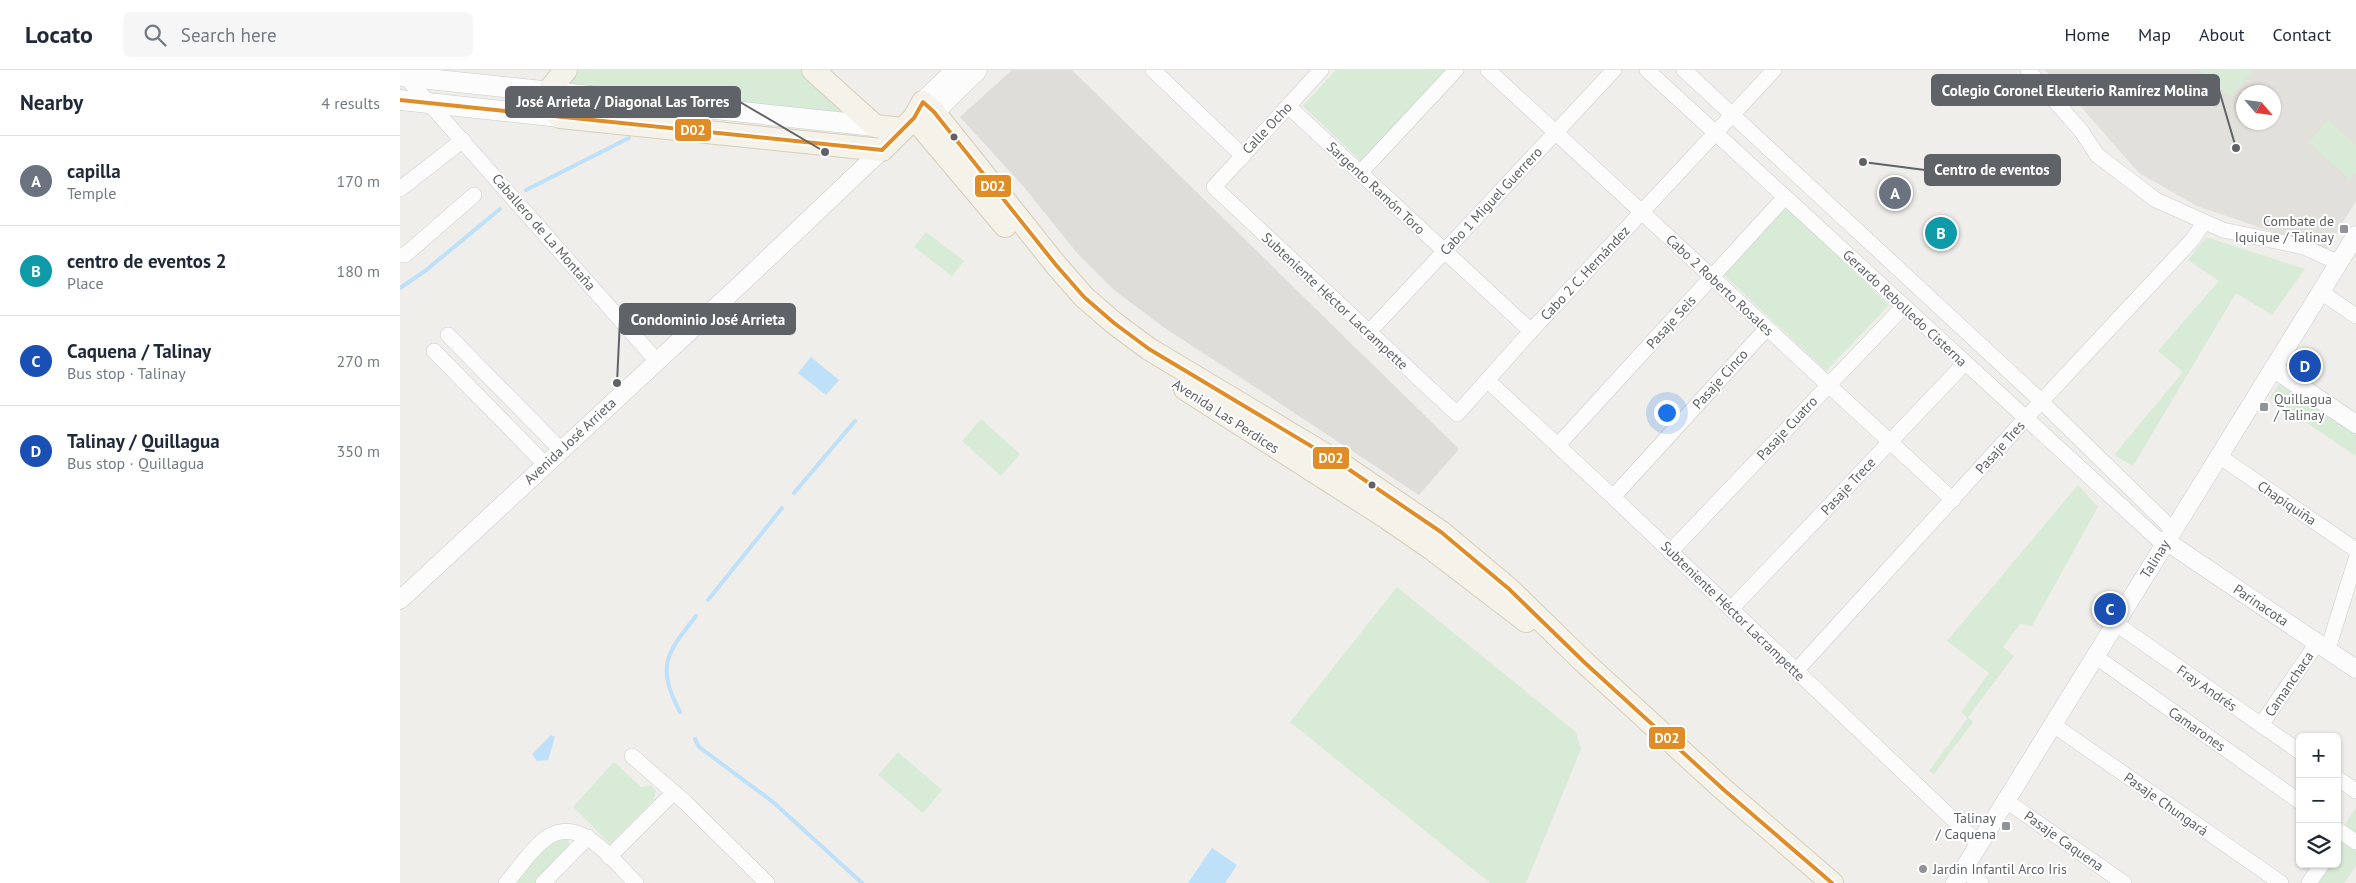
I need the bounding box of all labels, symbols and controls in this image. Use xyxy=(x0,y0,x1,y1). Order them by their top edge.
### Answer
search box xyxy=(123,12,473,57)
text: Locato xyxy=(25,19,93,50)
icon: search xyxy=(141,21,169,49)
text: Search here xyxy=(181,23,277,47)
text: Home xyxy=(2064,23,2110,46)
text: Map xyxy=(2138,23,2171,46)
text: About xyxy=(2199,23,2245,46)
text: Contact xyxy=(2273,23,2331,46)
callout: Colegio Coronel Eleuterio Ramírez Molina xyxy=(1932,75,2219,105)
text: Colegio Coronel Eleuterio Ramírez Molina xyxy=(1942,81,2208,100)
north arrow xyxy=(2236,85,2281,130)
callout: José Arrieta / Diagonal Las Torres xyxy=(506,87,740,117)
text: Nearby xyxy=(20,89,83,116)
text: José Arrieta / Diagonal Las Torres xyxy=(516,92,729,111)
text: 4 results xyxy=(321,93,380,113)
street label: Calle Ocho xyxy=(1238,98,1296,158)
line badge: D02 xyxy=(674,118,712,142)
text: D02 xyxy=(681,121,705,139)
unlabelled marker xyxy=(949,132,959,142)
street label: Sargento Ramón Toro xyxy=(1323,138,1429,238)
street label: Cabo 1 Miguel Guerrero xyxy=(1436,143,1546,259)
callout: Centro de eventos xyxy=(1925,155,2060,185)
text: capilla xyxy=(67,159,121,183)
text: Centro de eventos xyxy=(1934,160,2050,179)
street label: Caballero de La Montaña xyxy=(488,170,600,294)
text: A xyxy=(31,171,41,191)
text: 170 m xyxy=(337,171,380,191)
line badge: D02 xyxy=(974,174,1012,198)
pin: A xyxy=(1879,174,1911,212)
text: D02 xyxy=(981,177,1005,195)
text: Temple xyxy=(67,183,116,203)
place label: Combate de Iquique / Talinay xyxy=(2235,212,2334,246)
pin: B xyxy=(1925,214,1957,252)
street label: Cabo 2 C. Hernández xyxy=(1537,222,1633,324)
marker: Combate de Iquique / Talinay xyxy=(2338,223,2350,235)
street label: Subteniente Héctor Lacrampette xyxy=(1258,228,1412,374)
street label: Cabo 2 Roberto Rosales xyxy=(1662,230,1778,340)
street label: Gerardo Rebolledo Cisterna xyxy=(1839,246,1971,370)
text: centro de eventos 2 xyxy=(67,249,227,273)
text: B xyxy=(31,261,41,281)
text: 180 m xyxy=(337,261,380,281)
text: Place xyxy=(67,273,104,293)
street label: Pasaje Seis xyxy=(1642,291,1700,353)
callout: Condominio José Arrieta xyxy=(620,304,795,334)
text: Condominio José Arrieta xyxy=(631,310,785,329)
text: Caquena / Talinay xyxy=(67,339,211,363)
street label: Pasaje Cinco xyxy=(1688,345,1752,413)
pin: D xyxy=(2289,347,2321,385)
text: C xyxy=(32,351,40,371)
text: 270 m xyxy=(337,351,380,371)
text: Bus stop · Talinay xyxy=(67,363,186,383)
street label: Avenida Las Perdices xyxy=(1169,375,1283,457)
place label: Quillagua / Talinay xyxy=(2273,390,2332,424)
street label: Pasaje Cuatro xyxy=(1753,392,1821,464)
street label: Avenida José Arrieta xyxy=(520,394,620,488)
your location xyxy=(1654,400,1680,426)
marker: Quillagua / Talinay xyxy=(2258,401,2270,413)
street label: Pasaje Tres xyxy=(1971,417,2029,477)
text: Talinay / Quillagua xyxy=(67,429,220,453)
text: D xyxy=(31,441,41,461)
text: 350 m xyxy=(337,441,380,461)
line badge: D02 xyxy=(1312,446,1350,470)
text: D02 xyxy=(1319,449,1343,467)
text: Bus stop · Quillagua xyxy=(67,453,204,473)
street label: Pasaje Trece xyxy=(1817,453,1879,519)
street label: Chapiquiña xyxy=(2254,477,2320,529)
unlabelled marker xyxy=(1367,480,1377,490)
street label: Talinay xyxy=(2136,536,2174,582)
street label: Subteniente Héctor Lacrampette xyxy=(1657,537,1809,685)
street label: Parinacota xyxy=(2230,580,2292,630)
pin: C xyxy=(2094,590,2126,628)
street label: Camanchaca xyxy=(2261,648,2317,720)
street label: Fray Andrés xyxy=(2173,661,2241,715)
street label: Camarones xyxy=(2165,703,2229,755)
line badge: D02 xyxy=(1648,726,1686,750)
text: D02 xyxy=(1655,729,1679,747)
map controls xyxy=(2296,733,2341,868)
button: + xyxy=(2296,733,2341,778)
street label: Pasaje Chungará xyxy=(2120,768,2212,840)
button: − xyxy=(2296,778,2341,823)
street label: Pasaje Caquena xyxy=(2021,807,2107,875)
place label: Talinay / Caquena xyxy=(1935,809,1996,843)
marker: Talinay / Caquena xyxy=(2000,820,2012,832)
button: layers xyxy=(2296,823,2341,868)
place label: Jardin Infantil Arco Iris xyxy=(1932,860,2067,878)
marker: Jardin Infantil Arco Iris xyxy=(1917,863,1929,875)

